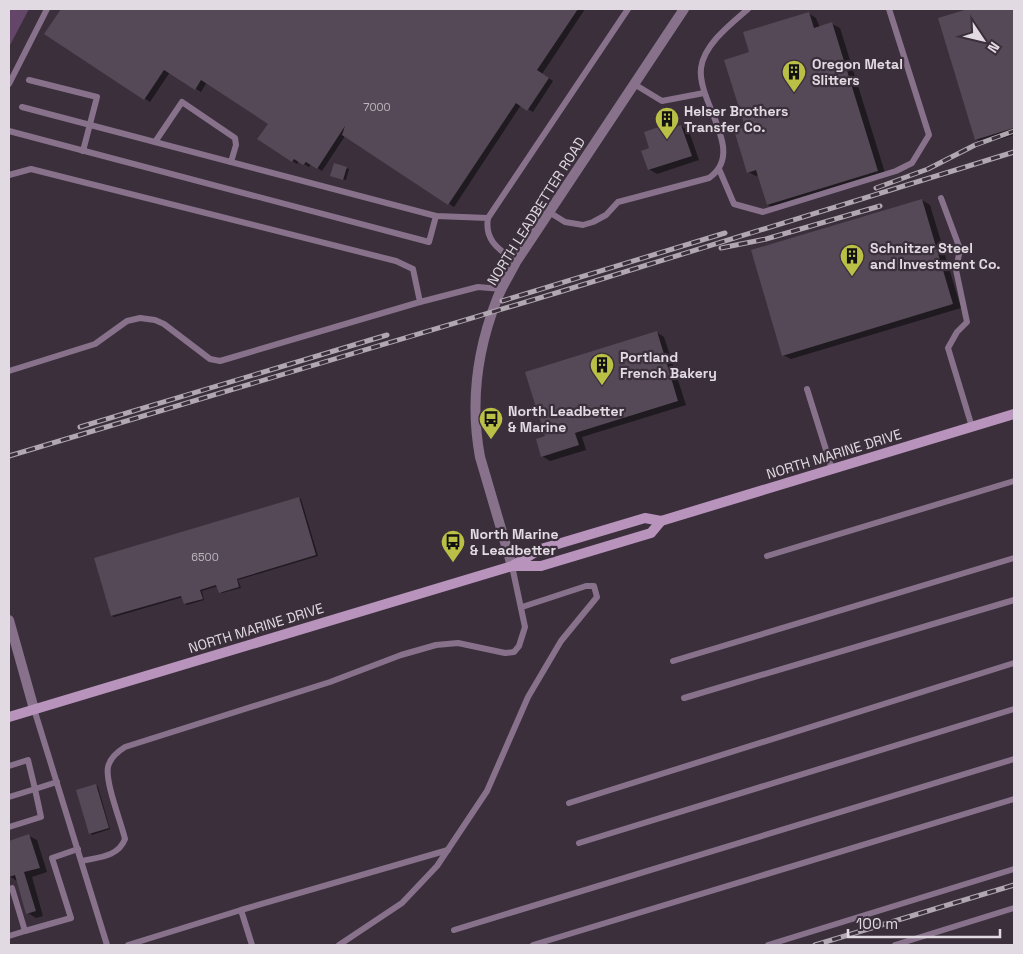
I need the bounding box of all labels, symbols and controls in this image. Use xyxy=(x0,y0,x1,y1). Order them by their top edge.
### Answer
north arrow xyxy=(958,15,1008,65)
text: N xyxy=(984,38,1004,56)
place label: Oregon Metal Slitters xyxy=(812,55,903,89)
building icon: Oregon Metal Slitters xyxy=(781,59,807,93)
house number: 7000 xyxy=(363,100,391,114)
place label: Helser Brothers Transfer Co. xyxy=(684,102,788,136)
building icon: Helser Brothers Transfer Co. xyxy=(654,106,680,140)
street label: NORTH LEADBETTER ROAD xyxy=(483,133,589,289)
place label: Schnitzer Steel and Investment Co. xyxy=(870,239,1001,273)
building icon: Schnitzer Steel and Investment Co. xyxy=(839,243,865,277)
place label: Portland French Bakery xyxy=(620,348,717,382)
building icon: Portland French Bakery xyxy=(589,352,615,386)
place label: North Leadbetter & Marine xyxy=(508,402,625,436)
bus stop icon: North Leadbetter & Marine xyxy=(478,406,504,440)
street label: NORTH MARINE DRIVE xyxy=(764,425,904,483)
place label: North Marine & Leadbetter xyxy=(470,525,558,559)
bus stop icon: North Marine & Leadbetter xyxy=(440,529,466,563)
house number: 6500 xyxy=(191,550,219,564)
street label: NORTH MARINE DRIVE xyxy=(186,599,326,657)
scale bar xyxy=(848,906,1000,938)
text: 100 m xyxy=(856,914,898,933)

